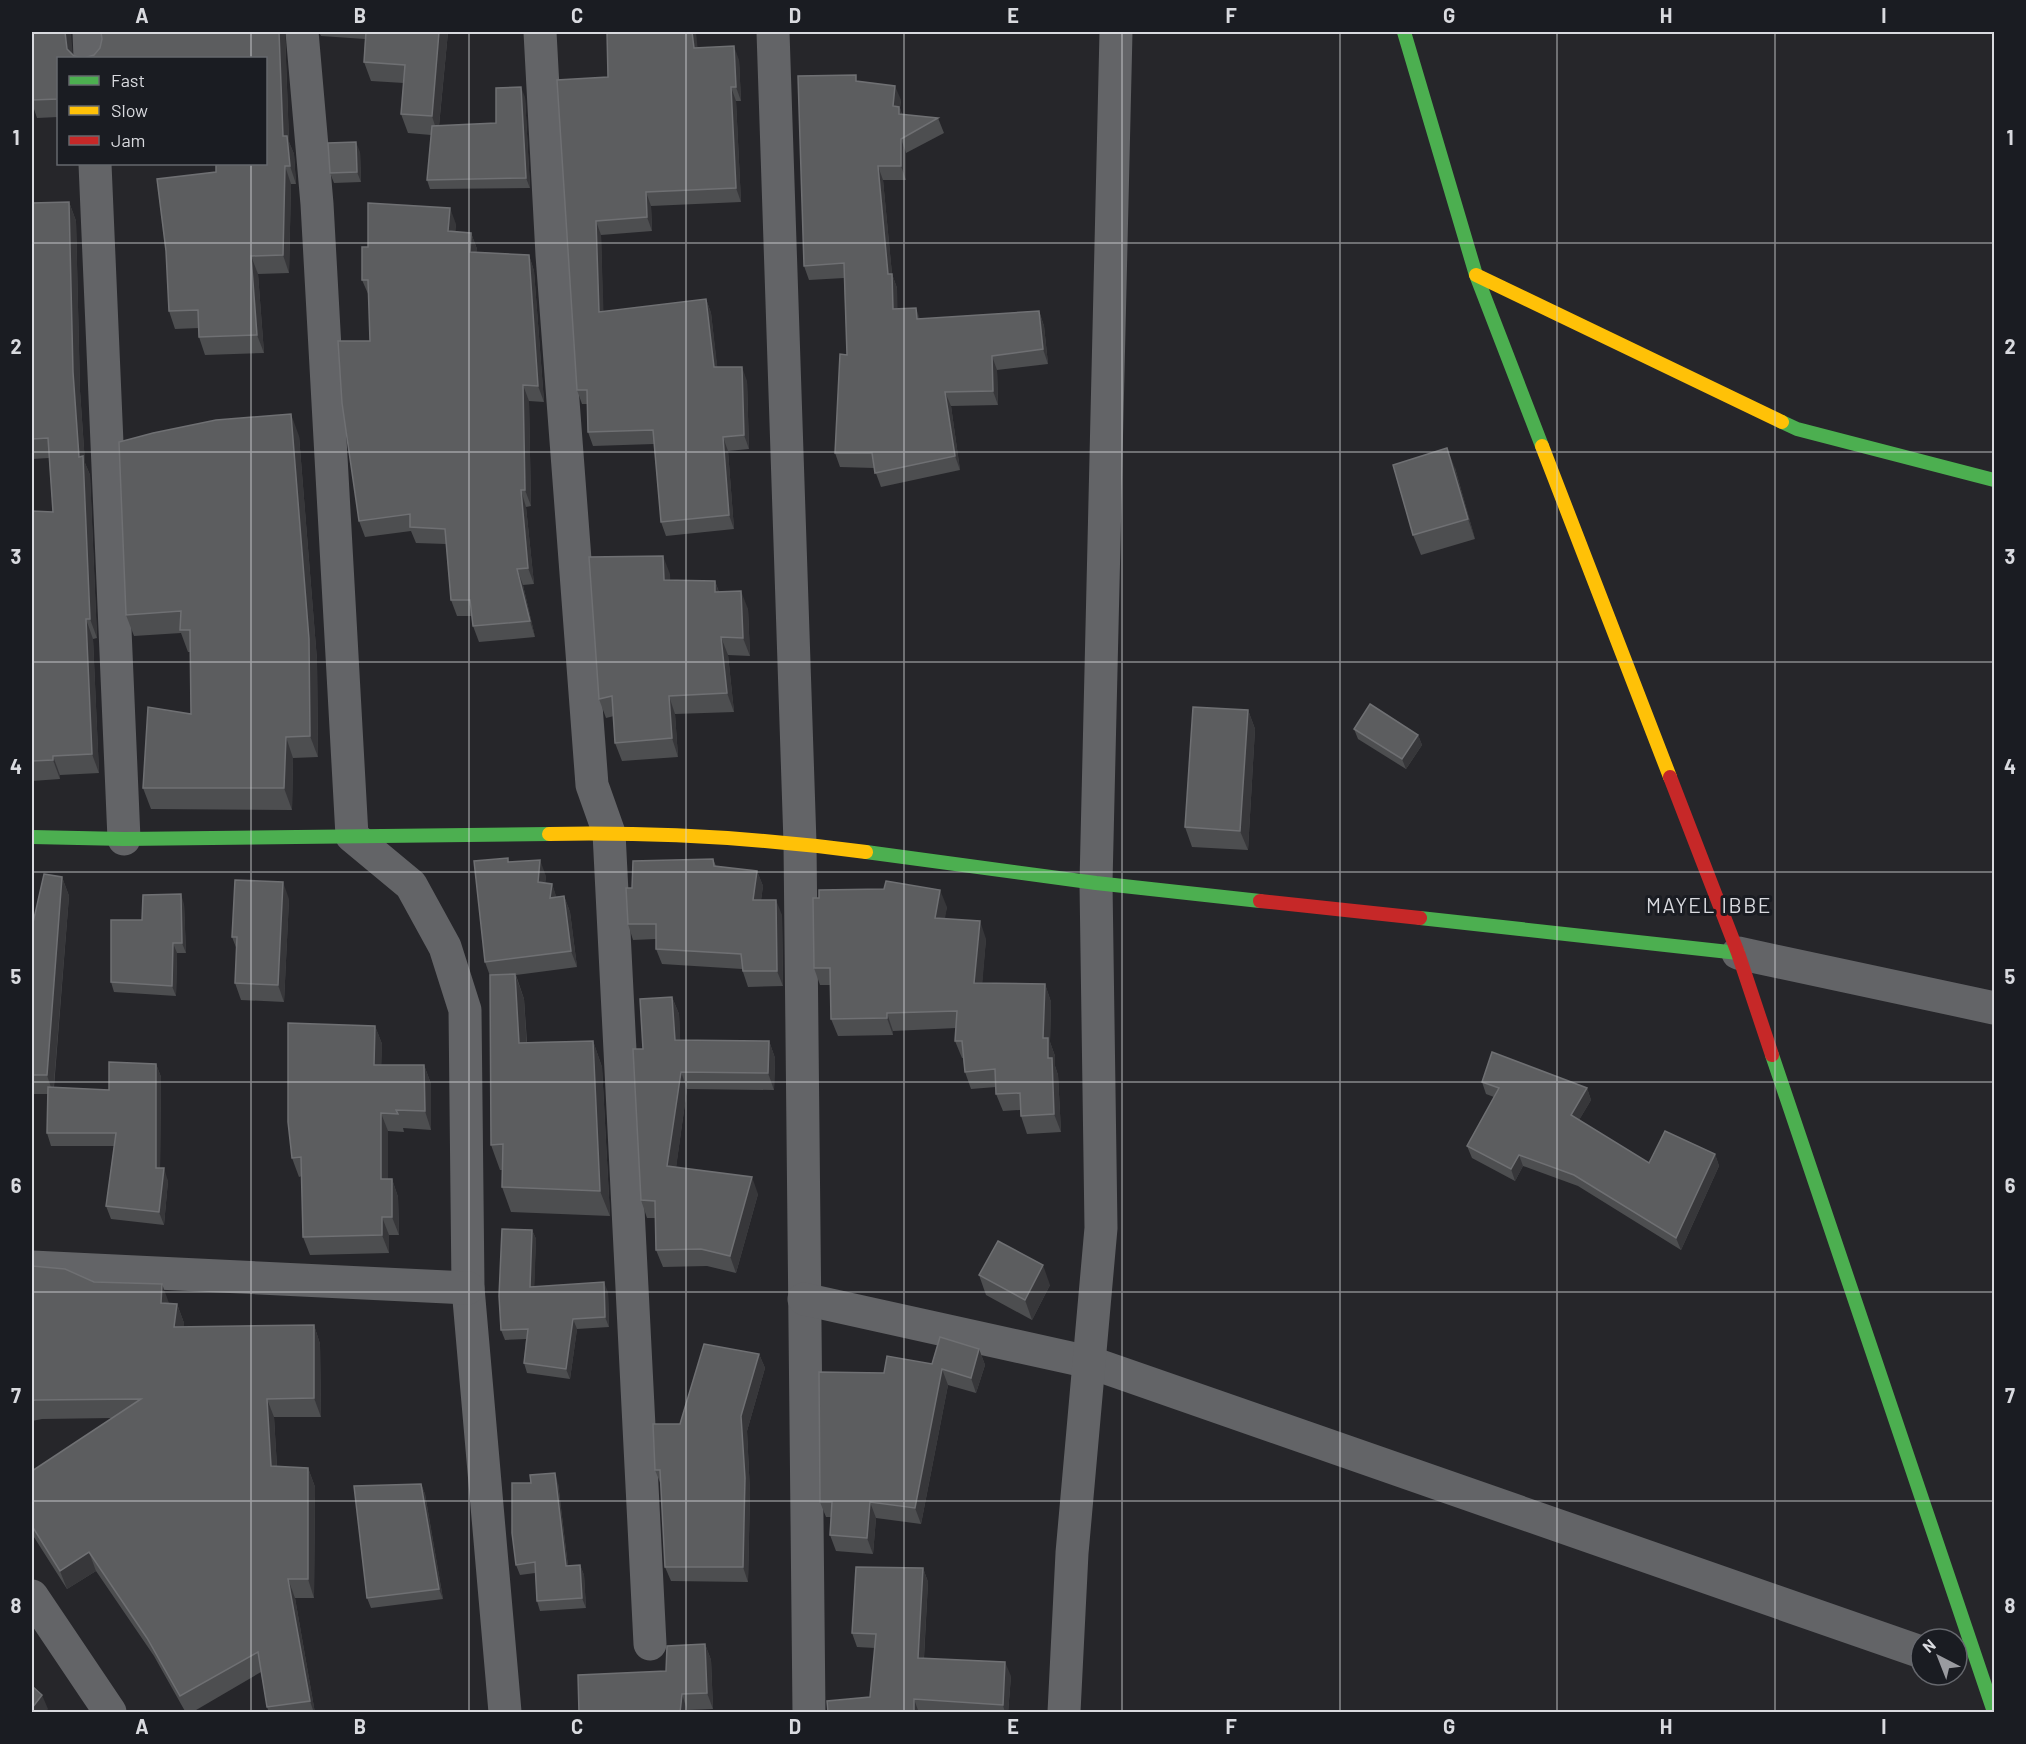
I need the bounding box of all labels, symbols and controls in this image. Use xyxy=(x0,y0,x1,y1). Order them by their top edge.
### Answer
text: A xyxy=(135,3,149,27)
text: B xyxy=(354,3,366,27)
text: C xyxy=(571,3,583,27)
text: D xyxy=(789,3,801,27)
text: E xyxy=(1007,3,1019,27)
text: F xyxy=(1225,3,1237,27)
text: G xyxy=(1443,3,1455,27)
text: H xyxy=(1660,3,1672,27)
text: I xyxy=(1881,3,1887,27)
legend xyxy=(57,57,267,165)
text: Fast xyxy=(111,69,145,91)
text: Slow xyxy=(111,99,148,121)
text: 1 xyxy=(12,125,20,149)
text: 1 xyxy=(2006,125,2014,149)
text: Jam xyxy=(111,129,145,151)
text: 2 xyxy=(10,334,22,358)
text: 2 xyxy=(2004,334,2016,358)
text: 3 xyxy=(11,544,21,568)
text: 3 xyxy=(2005,544,2015,568)
text: 4 xyxy=(10,754,22,778)
text: 4 xyxy=(2004,754,2016,778)
district label: MAYEL IBBE xyxy=(1646,892,1772,917)
text: 5 xyxy=(11,964,22,988)
text: 5 xyxy=(2005,964,2016,988)
text: 6 xyxy=(11,1173,22,1197)
text: 6 xyxy=(2005,1173,2016,1197)
text: 7 xyxy=(11,1383,21,1407)
text: 7 xyxy=(2005,1383,2015,1407)
text: 8 xyxy=(11,1593,22,1617)
text: 8 xyxy=(2005,1593,2016,1617)
north arrow xyxy=(1909,1627,1969,1687)
text: N xyxy=(1918,1635,1939,1656)
text: A xyxy=(135,1714,149,1738)
text: B xyxy=(354,1714,366,1738)
text: C xyxy=(571,1714,583,1738)
text: D xyxy=(789,1714,801,1738)
text: E xyxy=(1007,1714,1019,1738)
text: F xyxy=(1225,1714,1237,1738)
text: G xyxy=(1443,1714,1455,1738)
text: H xyxy=(1660,1714,1672,1738)
text: I xyxy=(1881,1714,1887,1738)

